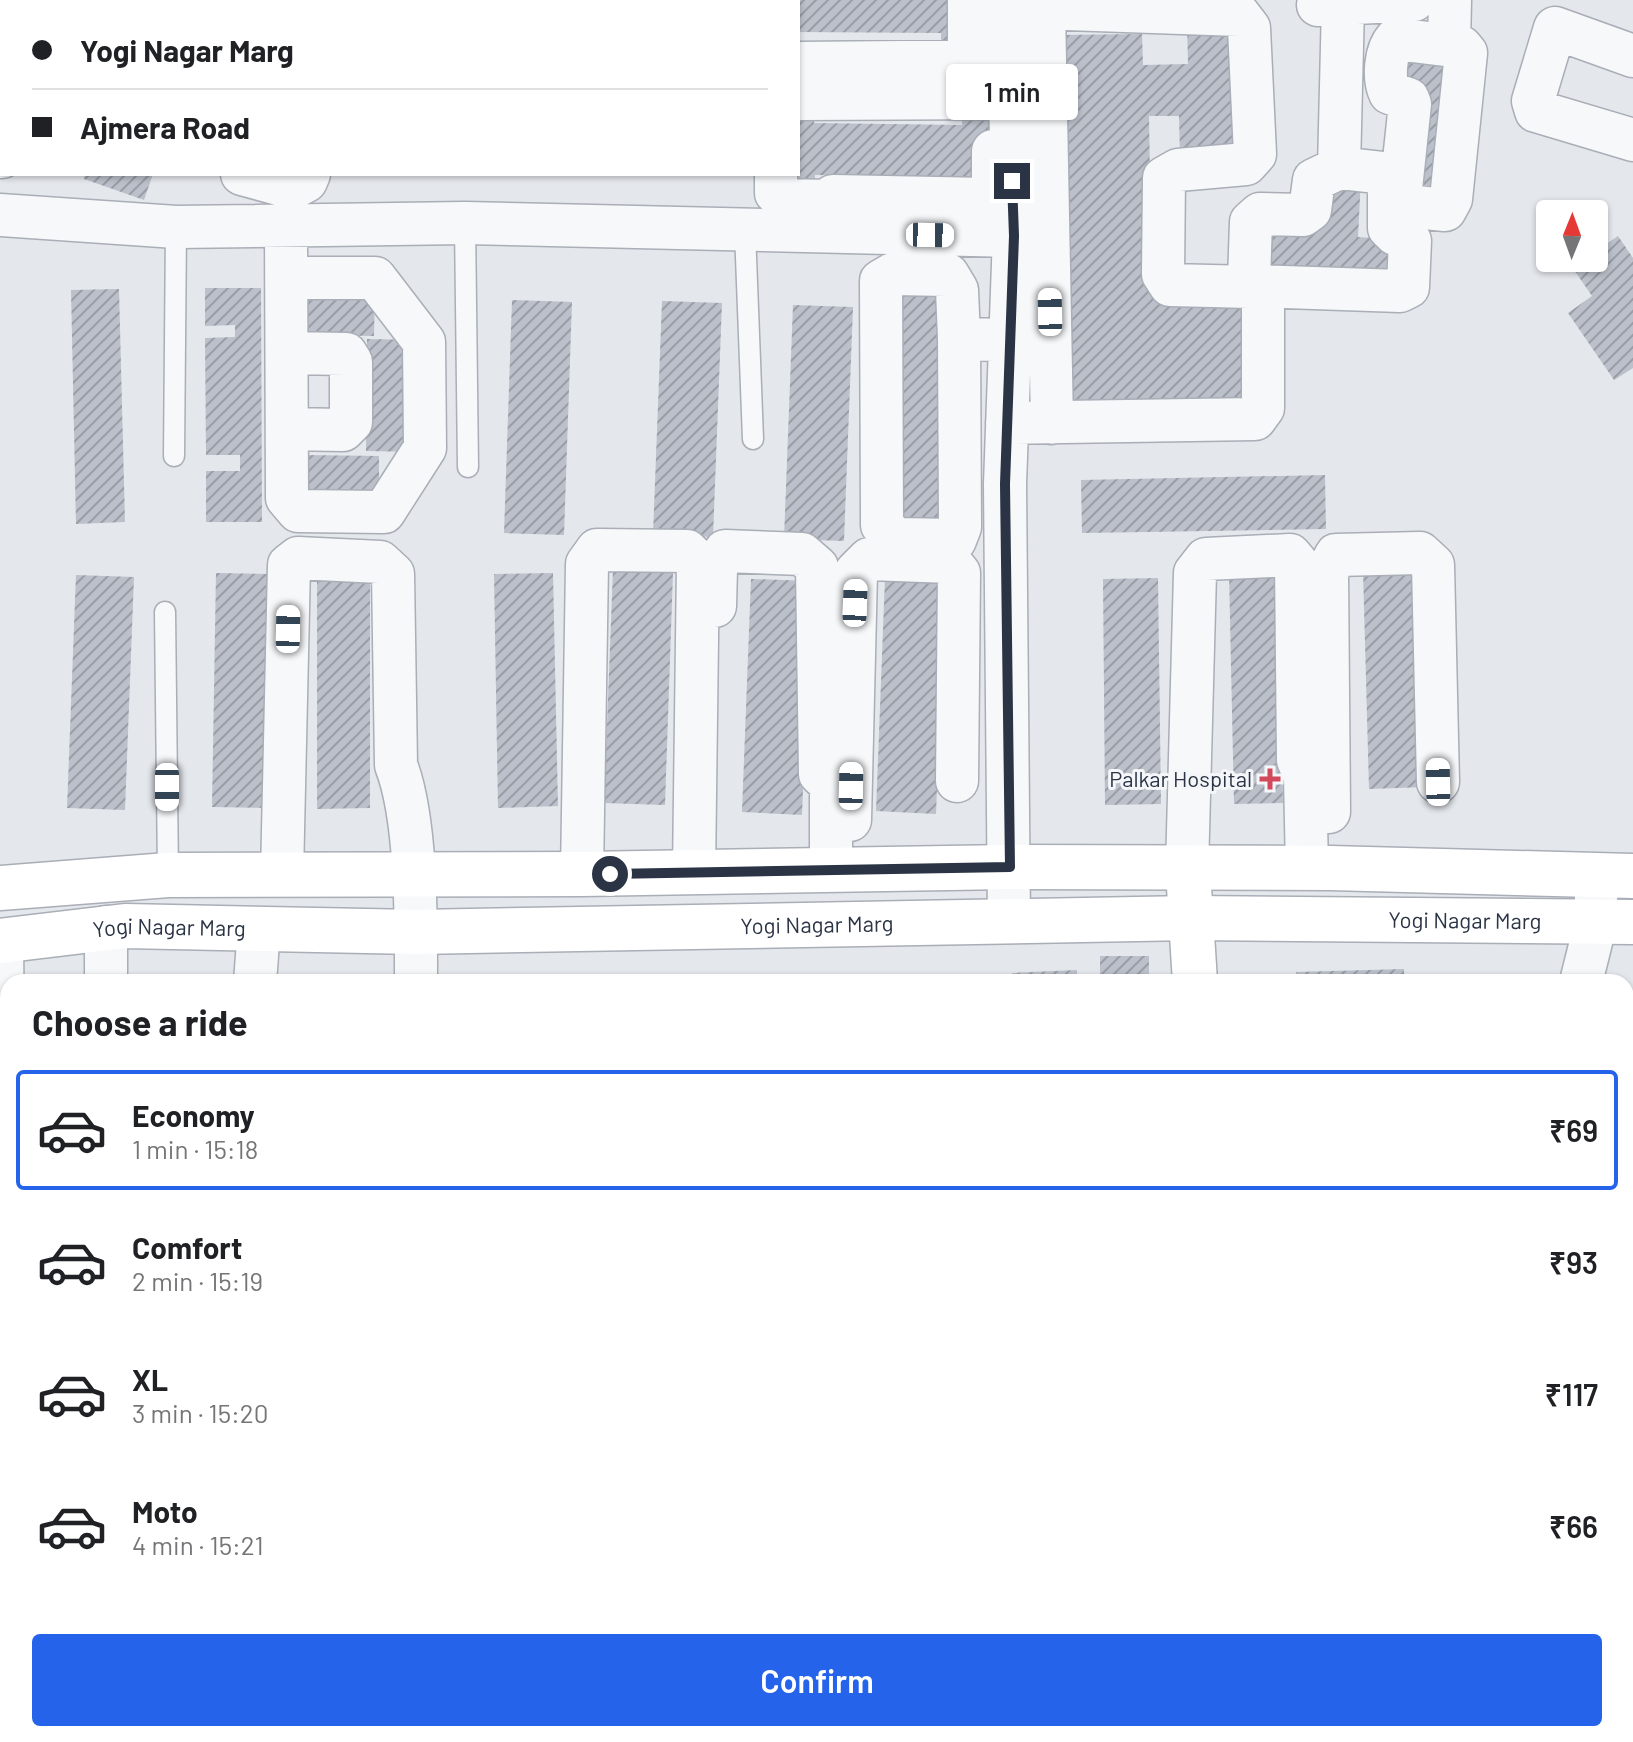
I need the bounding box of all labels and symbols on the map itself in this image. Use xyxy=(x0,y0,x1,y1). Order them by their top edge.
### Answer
callout: 1 min xyxy=(946,65,1078,121)
route end xyxy=(994,163,1030,199)
north arrow xyxy=(1536,200,1608,272)
car xyxy=(906,223,954,247)
car xyxy=(1038,288,1062,336)
car xyxy=(842,579,868,627)
car xyxy=(276,605,300,653)
car xyxy=(1426,758,1450,806)
car xyxy=(839,762,863,810)
car xyxy=(155,763,179,811)
place label: Palkar Hospital xyxy=(1109,765,1252,791)
marker: Palkar Hospital xyxy=(1259,768,1281,790)
route start xyxy=(592,856,628,892)
street label: Yogi Nagar Marg xyxy=(1388,906,1542,933)
street label: Yogi Nagar Marg xyxy=(740,909,894,938)
street label: Yogi Nagar Marg xyxy=(91,912,246,942)

